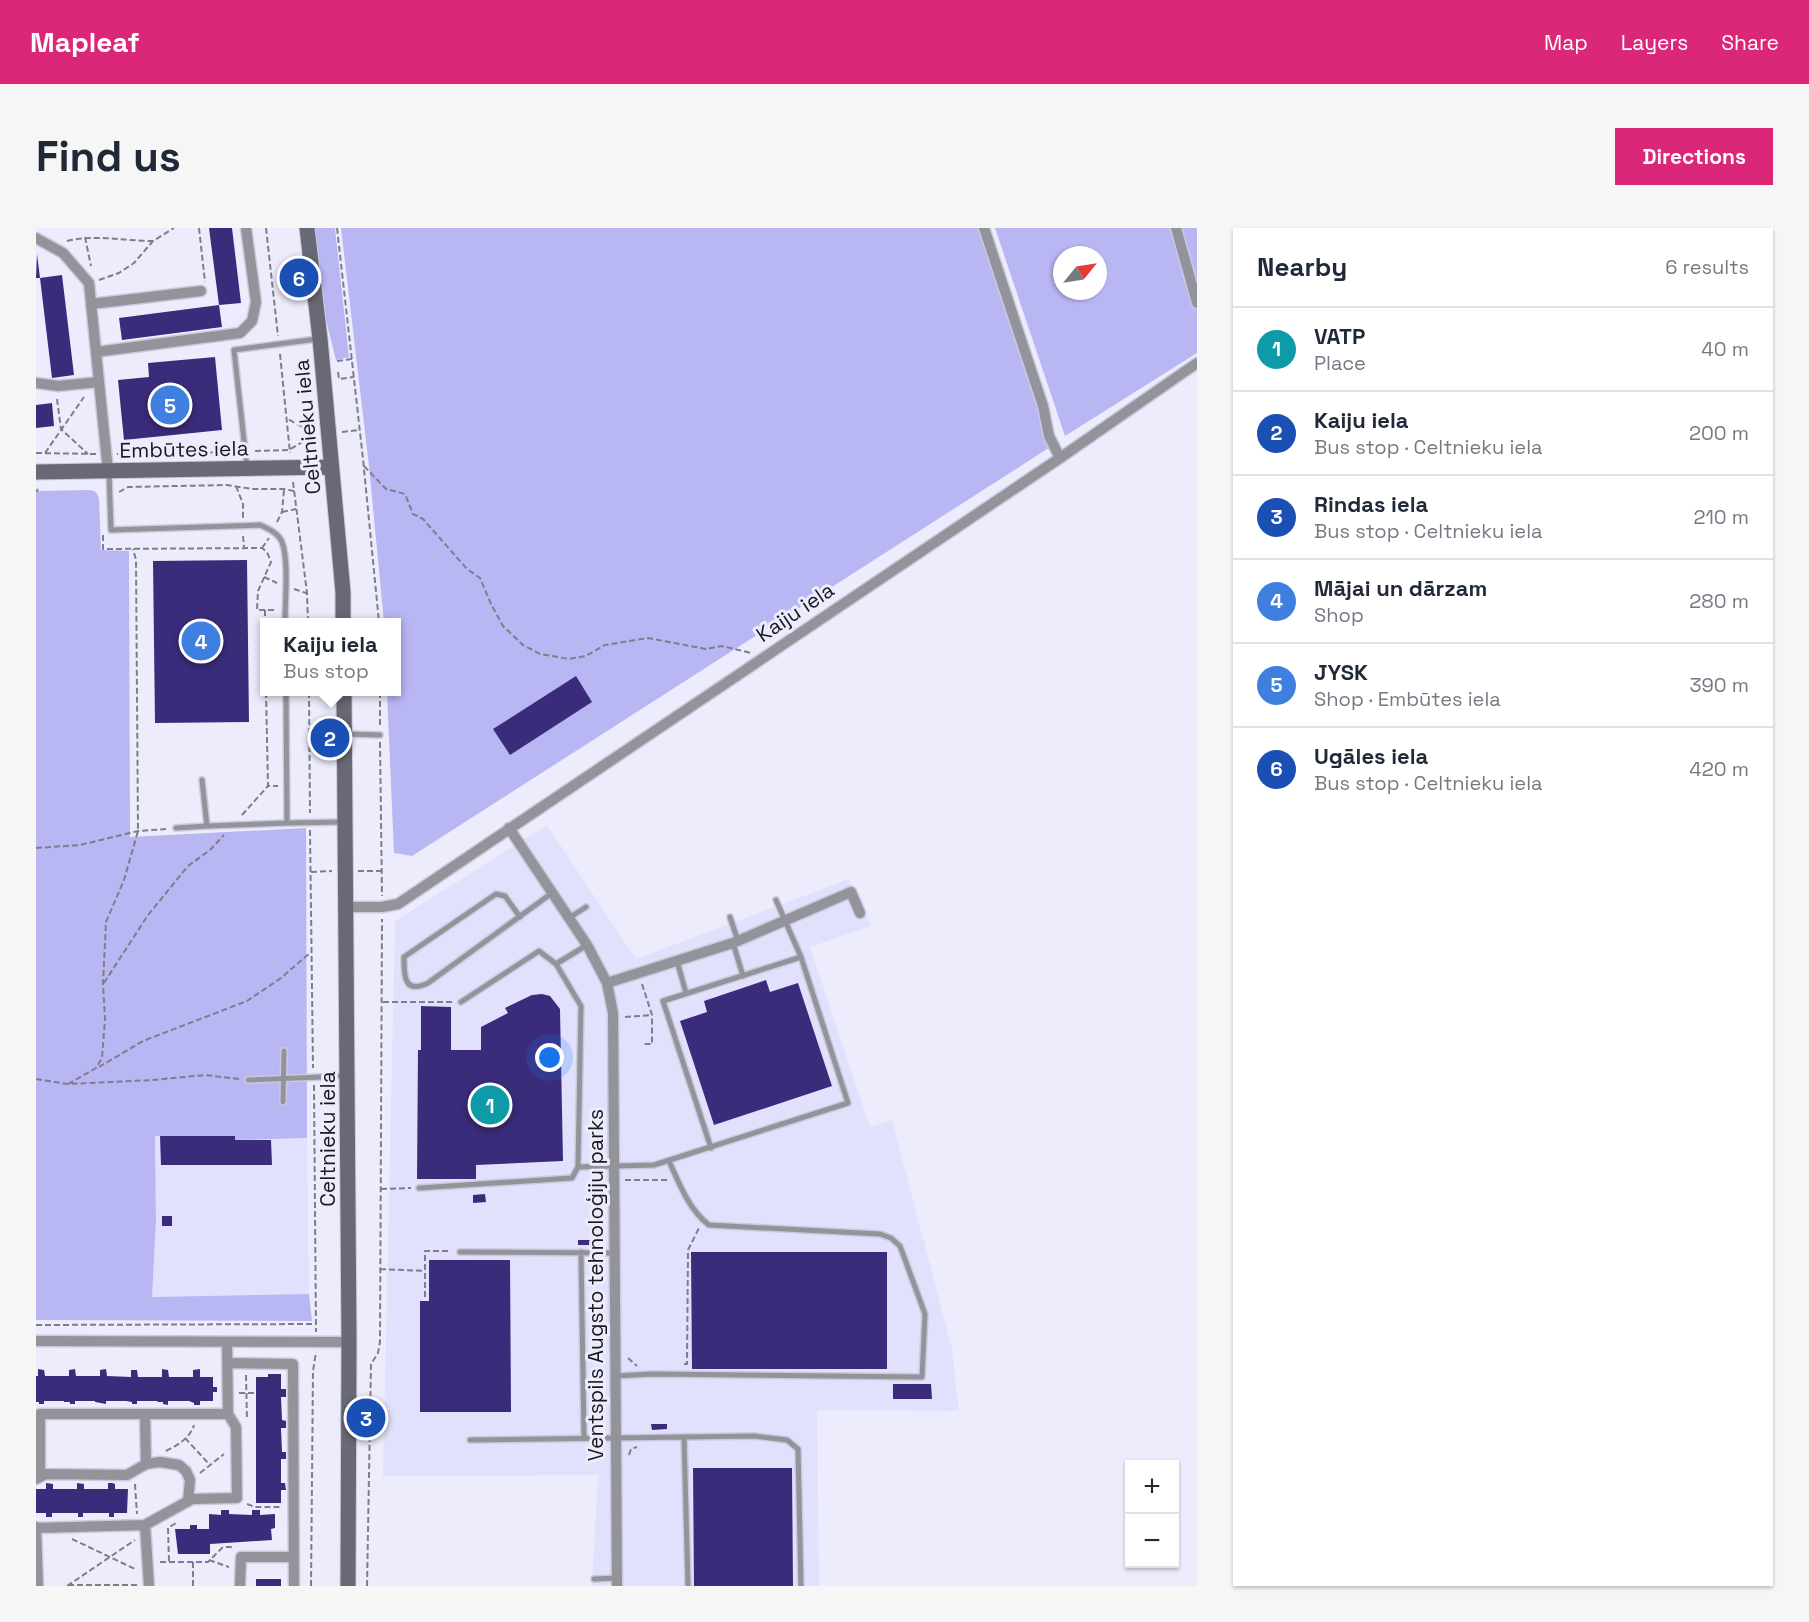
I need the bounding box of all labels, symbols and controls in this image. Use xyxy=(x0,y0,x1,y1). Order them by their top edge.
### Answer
text: Mapleaf xyxy=(30,24,140,60)
text: Map xyxy=(1544,29,1588,56)
text: Layers xyxy=(1621,29,1688,56)
text: Share xyxy=(1721,29,1779,56)
button: Directions xyxy=(1615,128,1773,185)
text: Find us xyxy=(36,130,181,183)
north arrow xyxy=(1053,246,1107,300)
text: Nearby xyxy=(1257,250,1347,284)
text: 6 results xyxy=(1665,254,1749,280)
pin: 6 xyxy=(280,256,318,300)
text: VATP xyxy=(1314,322,1365,350)
text: 1 xyxy=(1272,336,1281,362)
text: 40 m xyxy=(1701,336,1749,362)
text: Place xyxy=(1314,350,1366,376)
street label: Celtnieku iela xyxy=(288,358,326,496)
pin: 5 xyxy=(150,382,190,428)
text: Kaiju iela xyxy=(1314,406,1409,434)
text: 2 xyxy=(1271,420,1282,446)
text: 200 m xyxy=(1689,420,1749,446)
street label: Embūtes iela xyxy=(119,434,249,464)
text: Bus stop · Celtnieku iela xyxy=(1314,434,1543,460)
text: Rindas iela xyxy=(1314,490,1428,518)
text: 3 xyxy=(1270,504,1283,530)
text: 210 m xyxy=(1693,504,1749,530)
text: Bus stop · Celtnieku iela xyxy=(1314,518,1543,544)
text: Mājai un dārzam xyxy=(1314,574,1487,602)
street label: Kaiju iela xyxy=(751,576,839,648)
text: 4 xyxy=(1270,588,1283,614)
text: 280 m xyxy=(1689,588,1749,614)
text: Shop xyxy=(1314,602,1364,628)
pin: 4 xyxy=(182,618,220,664)
popup xyxy=(260,618,401,696)
text: Kaiju iela xyxy=(283,630,378,658)
text: Bus stop xyxy=(283,658,369,684)
text: JYSK xyxy=(1314,658,1368,686)
text: 5 xyxy=(1271,672,1283,698)
text: 390 m xyxy=(1690,672,1749,698)
text: Shop · Embūtes iela xyxy=(1314,686,1501,712)
pin: 2 xyxy=(310,716,350,760)
text: Ugāles iela xyxy=(1314,742,1428,770)
text: 6 xyxy=(1270,756,1283,782)
text: 420 m xyxy=(1689,756,1749,782)
text: Bus stop · Celtnieku iela xyxy=(1314,770,1543,796)
your location xyxy=(535,1043,564,1072)
street label: Celtnieku iela xyxy=(314,1071,341,1207)
pin: 1 xyxy=(470,1082,510,1128)
street label: Ventspils Augsto tehnoloģiju parks xyxy=(582,1109,609,1461)
pin: 3 xyxy=(346,1396,386,1440)
map controls xyxy=(1125,1460,1179,1568)
button: + xyxy=(1125,1460,1179,1514)
button: − xyxy=(1125,1514,1179,1568)

